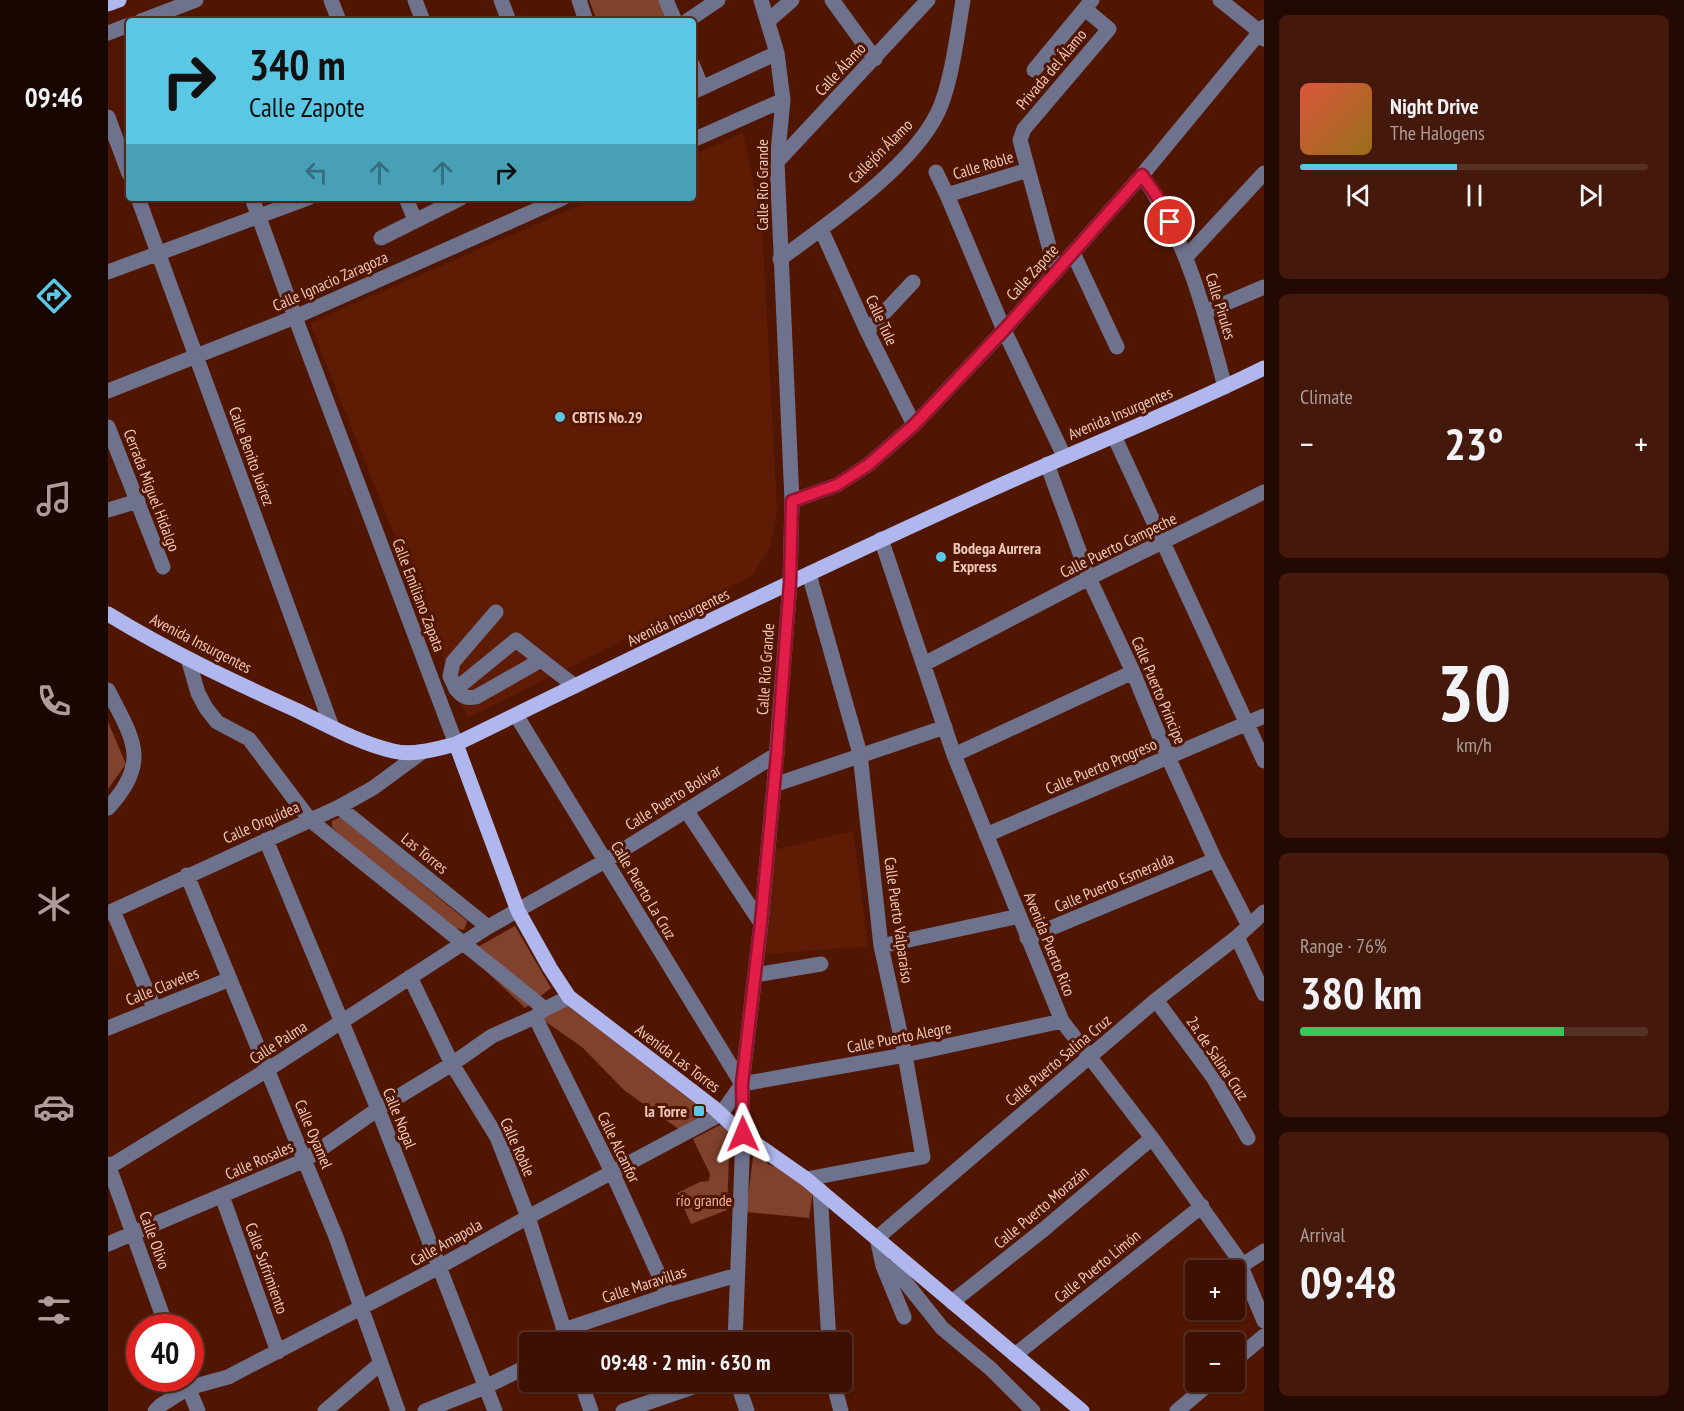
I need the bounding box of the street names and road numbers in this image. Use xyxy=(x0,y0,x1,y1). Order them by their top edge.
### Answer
street label: Privada del Álamo xyxy=(1011,25,1091,113)
street label: Calle Álamo xyxy=(810,38,870,100)
street label: Callejón Álamo xyxy=(844,115,916,187)
street label: Calle Río Grande xyxy=(752,139,772,231)
street label: Calle Roble xyxy=(950,146,1016,184)
street label: Calle Zapote xyxy=(1002,240,1062,304)
street label: Calle Ignacio Zaragoza xyxy=(269,247,391,315)
street label: Calle Pirules xyxy=(1201,270,1241,342)
street label: Calle Tule xyxy=(862,291,902,349)
street label: Avenida Insurgentes xyxy=(1065,382,1175,444)
street label: Calle Benito Juárez xyxy=(225,404,279,509)
street label: Cerrada Miguel Hidalgo xyxy=(119,426,185,554)
street label: Calle Puerto Campeche xyxy=(1056,508,1180,582)
street label: Calle Emiliano Zapata xyxy=(388,536,450,654)
street label: Avenida Insurgentes xyxy=(624,584,732,650)
street label: Avenida Insurgentes xyxy=(147,609,255,677)
street label: Calle Río Grande xyxy=(752,623,778,715)
street label: Calle Puerto Príncipe xyxy=(1127,633,1191,747)
street label: Calle Puerto Progreso xyxy=(1042,734,1160,798)
street label: Calle Puerto Bolívar xyxy=(621,759,725,834)
street label: Calle Orquídea xyxy=(220,796,302,848)
street label: Las Torres xyxy=(398,828,452,878)
street label: Calle Puerto La Cruz xyxy=(607,837,681,943)
street label: Calle Puerto Esmeralda xyxy=(1051,848,1177,916)
street label: Calle Puerto Valparaíso xyxy=(880,856,918,984)
street label: Avenida Puerto Rico xyxy=(1020,889,1080,999)
street label: Calle Claveles xyxy=(123,962,201,1010)
street label: Calle Puerto Salina Cruz xyxy=(1001,1010,1115,1110)
street label: 2a. de Salina Cruz xyxy=(1183,1012,1254,1104)
street label: Calle Palma xyxy=(245,1016,311,1068)
street label: Calle Puerto Alegre xyxy=(845,1017,953,1057)
street label: Avenida Las Torres xyxy=(631,1019,725,1097)
street label: Calle Nogal xyxy=(379,1085,421,1151)
street label: Calle Oyamel xyxy=(291,1097,338,1172)
street label: Calle Alcanfor xyxy=(593,1108,645,1186)
street label: Calle Roble xyxy=(496,1115,540,1179)
street label: Calle Rosales xyxy=(222,1136,296,1184)
street label: Calle Puerto Morazán xyxy=(989,1162,1093,1252)
street label: Calle Olivo xyxy=(135,1208,175,1272)
street label: Calle Amapola xyxy=(407,1214,485,1270)
street label: Calle Sufrimiento xyxy=(241,1220,293,1316)
street label: Calle Puerto Limón xyxy=(1050,1225,1144,1307)
street label: Calle Maravillas xyxy=(599,1261,689,1307)

